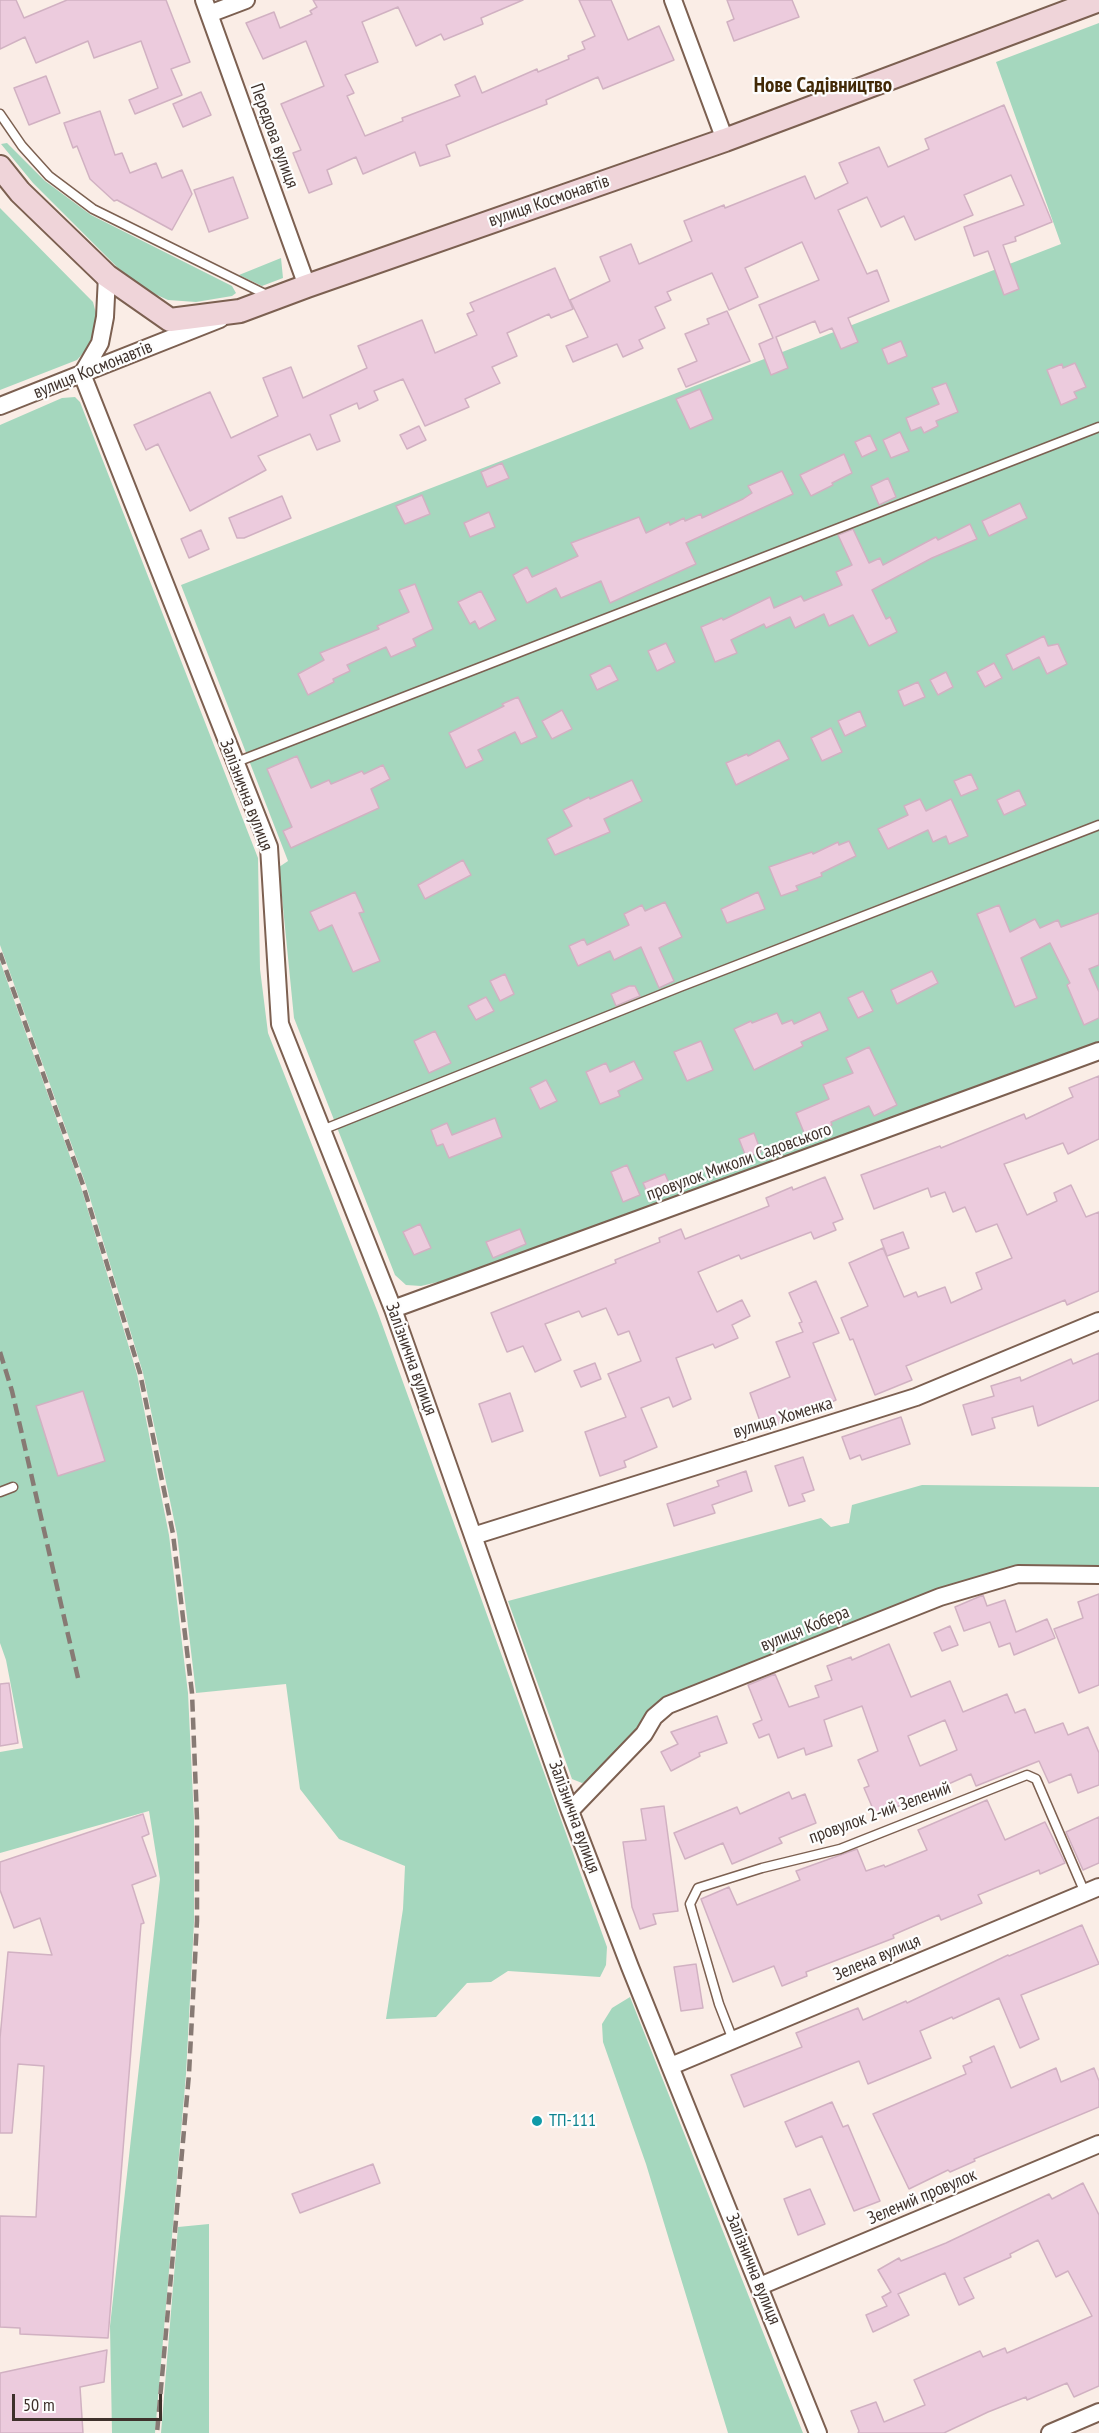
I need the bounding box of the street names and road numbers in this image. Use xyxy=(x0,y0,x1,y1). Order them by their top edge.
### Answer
street label: Передова вулиця xyxy=(245,81,303,191)
street label: вулиця Космонавтів xyxy=(486,170,612,232)
street label: вулиця Космонавтів xyxy=(30,336,156,404)
street label: Залізнична вулиця xyxy=(215,736,277,854)
street label: провулок Миколи Садовського xyxy=(644,1118,834,1206)
street label: Залізнична вулиця xyxy=(381,1300,441,1418)
street label: вулиця Хоменка xyxy=(731,1393,835,1443)
street label: вулиця Кобера xyxy=(757,1601,853,1657)
street label: Залізнична вулиця xyxy=(544,1758,604,1876)
street label: провулок 2-ий Зелений xyxy=(806,1777,954,1849)
street label: Зелена вулиця xyxy=(830,1930,924,1986)
street label: Зелений провулок xyxy=(864,2164,980,2230)
street label: Залізнична вулиця xyxy=(721,2210,785,2328)

